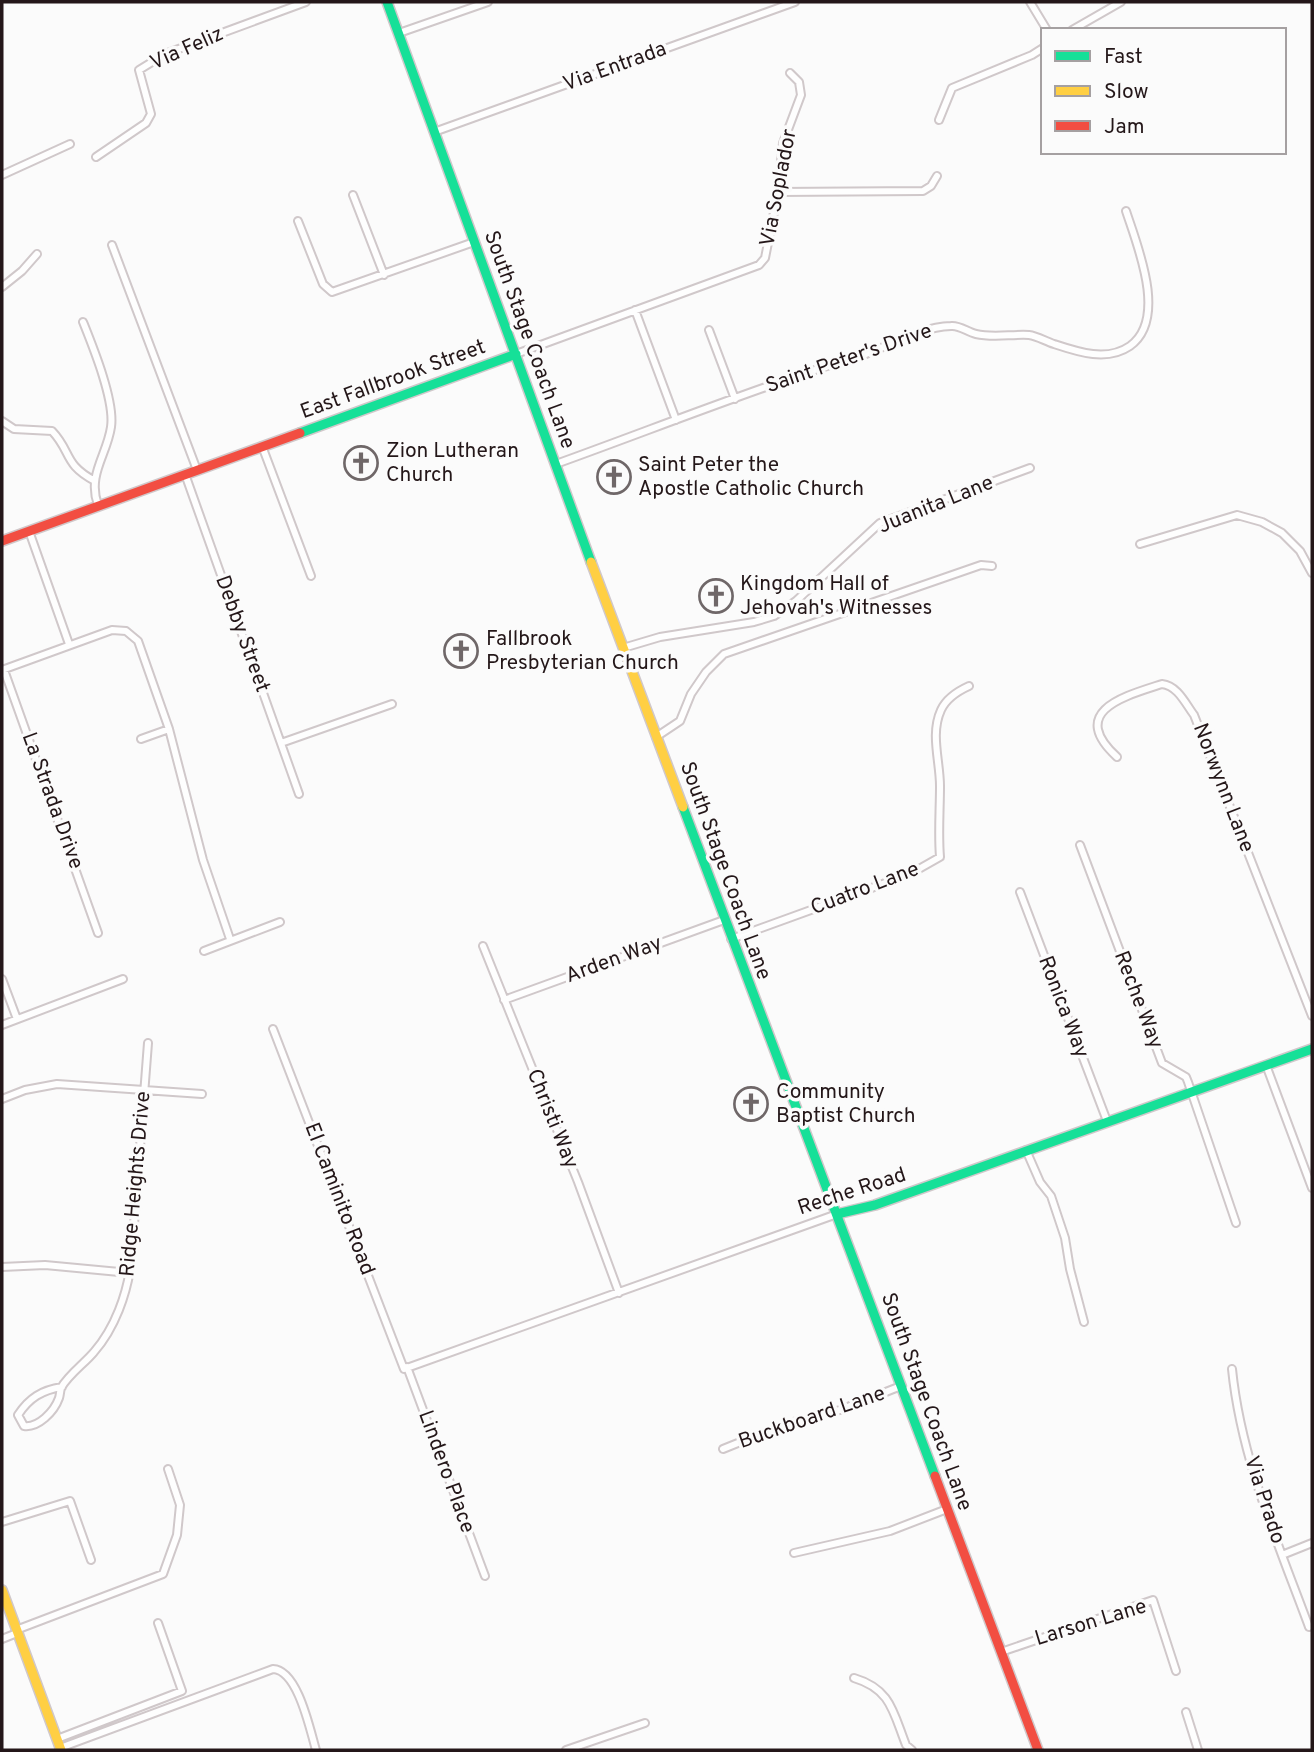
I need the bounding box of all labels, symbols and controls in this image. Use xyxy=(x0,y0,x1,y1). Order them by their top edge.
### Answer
street label: Via Feliz xyxy=(146,21,228,77)
legend xyxy=(1041,28,1286,154)
street label: Via Entrada xyxy=(560,36,670,98)
text: Fast xyxy=(1104,44,1143,71)
text: Slow xyxy=(1104,79,1149,106)
text: Jam xyxy=(1104,114,1145,141)
street label: Via Soplador xyxy=(754,127,804,249)
street label: South Stage Coach Lane xyxy=(477,227,581,453)
street label: Saint Peter's Drive xyxy=(762,318,936,400)
street label: East Fallbrook Street xyxy=(297,334,489,426)
place label: Zion Lutheran Church xyxy=(386,438,519,489)
church icon: Zion Lutheran Church xyxy=(342,444,380,482)
place label: Saint Peter the Apostle Catholic Church xyxy=(638,452,864,503)
church icon: Saint Peter the Apostle Catholic Church xyxy=(595,458,633,496)
street label: Juanita Lane xyxy=(874,470,998,540)
place label: Kingdom Hall of Jehovah's Witnesses xyxy=(740,571,932,622)
street label: Debby Street xyxy=(208,572,276,696)
church icon: Kingdom Hall of Jehovah's Witnesses xyxy=(697,577,735,615)
place label: Fallbrook Presbyterian Church xyxy=(486,626,679,677)
church icon: Fallbrook Presbyterian Church xyxy=(442,632,480,670)
street label: Norwynn Lane xyxy=(1186,719,1260,857)
street label: La Strada Drive xyxy=(15,729,89,873)
street label: South Stage Coach Lane xyxy=(673,758,777,984)
street label: Cuatro Lane xyxy=(807,856,923,922)
street label: Arden Way xyxy=(562,930,666,990)
street label: Reche Way xyxy=(1107,947,1169,1053)
street label: Ronica Way xyxy=(1031,952,1095,1062)
street label: Christi Way xyxy=(520,1065,584,1173)
place label: Community Baptist Church xyxy=(776,1079,916,1130)
church icon: Community Baptist Church xyxy=(732,1085,770,1123)
street label: Ridge Heights Drive xyxy=(114,1090,158,1278)
street label: El Caminito Road xyxy=(298,1119,380,1279)
street label: Reche Road xyxy=(794,1162,910,1222)
street label: South Stage Coach Lane xyxy=(874,1289,978,1515)
street label: Buckboard Lane xyxy=(735,1380,889,1456)
street label: Lindero Place xyxy=(411,1407,481,1537)
street label: Via Prado xyxy=(1237,1453,1291,1547)
street label: Larson Lane xyxy=(1032,1593,1150,1653)

